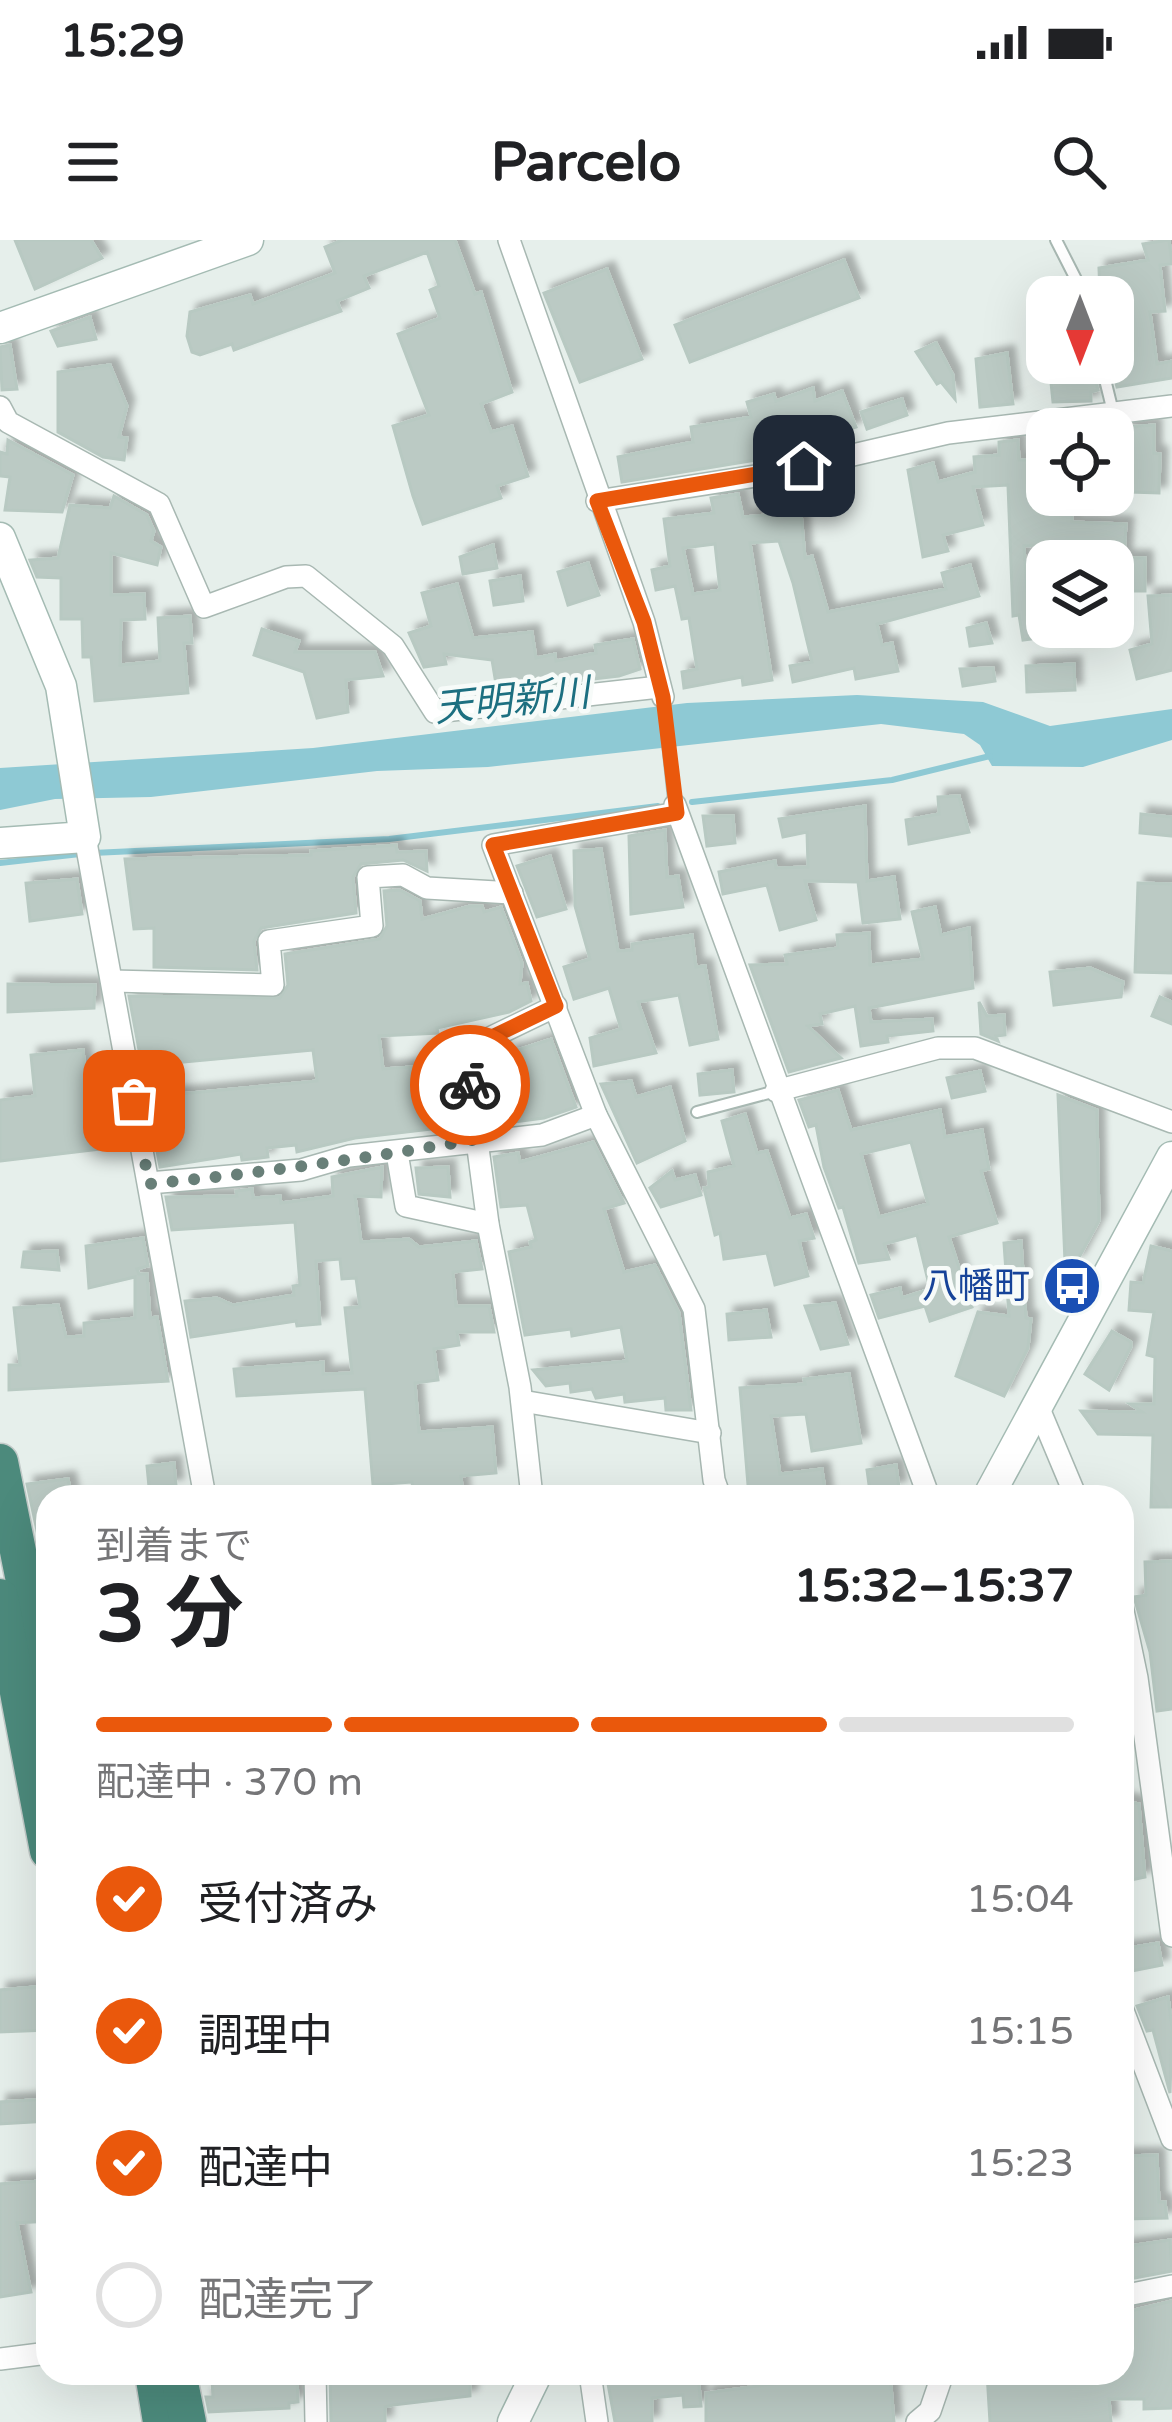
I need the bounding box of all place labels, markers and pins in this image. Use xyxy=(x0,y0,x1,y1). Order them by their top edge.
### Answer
pin xyxy=(753,415,855,517)
pin xyxy=(83,1050,185,1152)
bus stop icon: 八幡町 xyxy=(1041,1255,1103,1317)
place label: 八幡町 xyxy=(922,1265,1030,1308)

